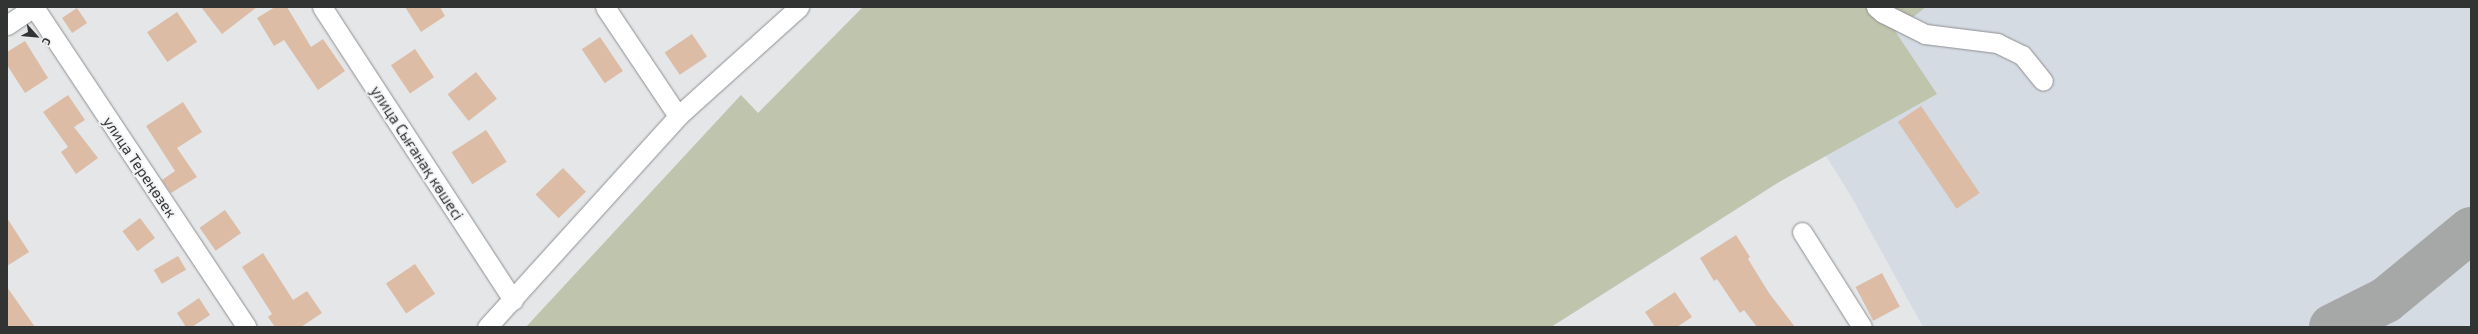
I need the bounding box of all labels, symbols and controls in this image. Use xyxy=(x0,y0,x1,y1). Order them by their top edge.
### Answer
north arrow xyxy=(16,16,56,56)
text: С xyxy=(40,36,54,48)
street label: улица Сығанақ көшесі xyxy=(367,83,467,223)
street label: улица Тереңөзек xyxy=(100,113,180,221)

